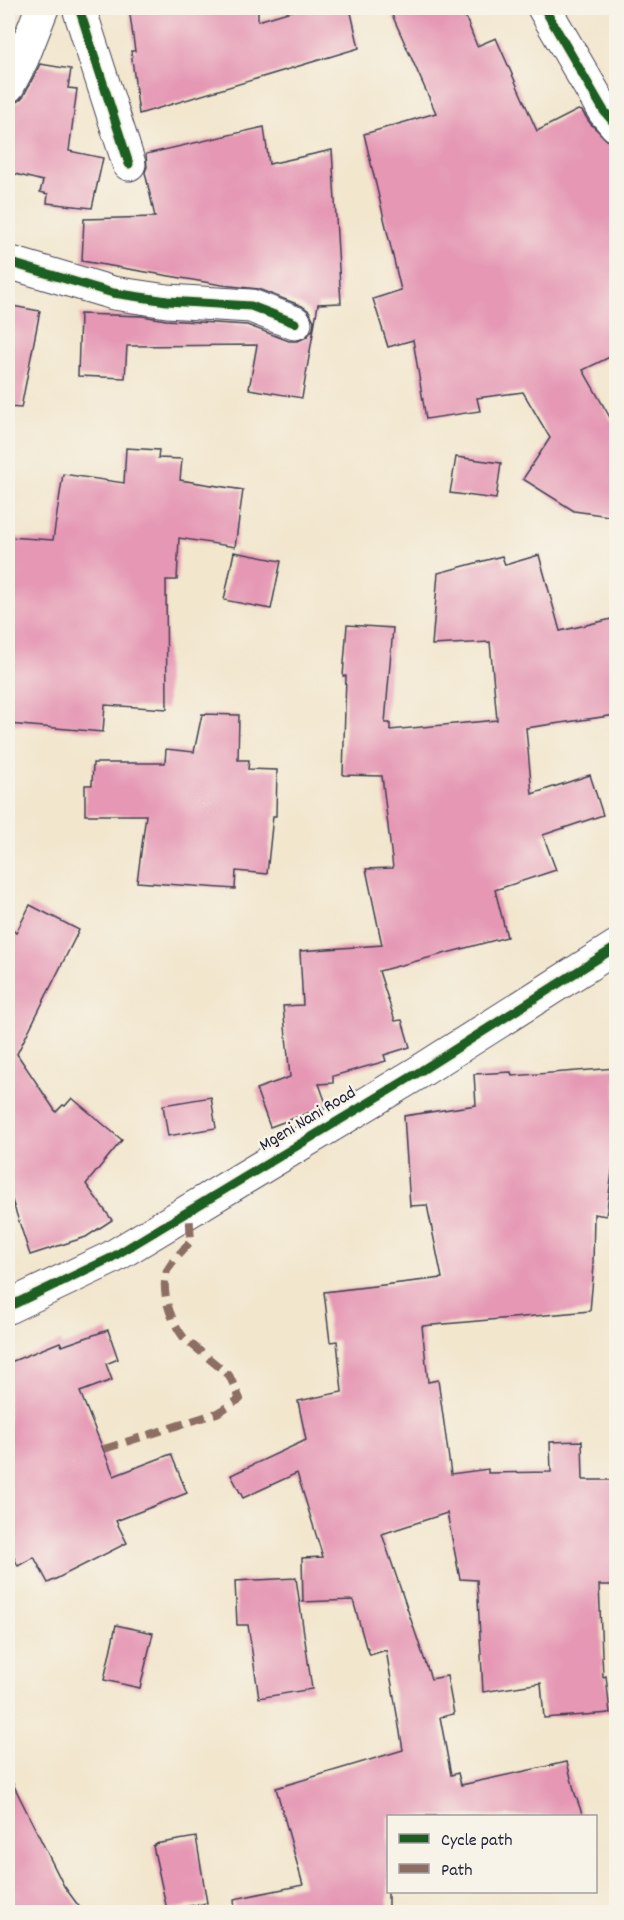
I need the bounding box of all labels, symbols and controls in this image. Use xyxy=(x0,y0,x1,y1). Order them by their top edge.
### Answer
street label: Mgeni Nani Road xyxy=(255,1081,361,1159)
legend xyxy=(387,1815,597,1893)
text: Cycle path xyxy=(441,1829,512,1854)
text: Path xyxy=(441,1859,473,1884)

